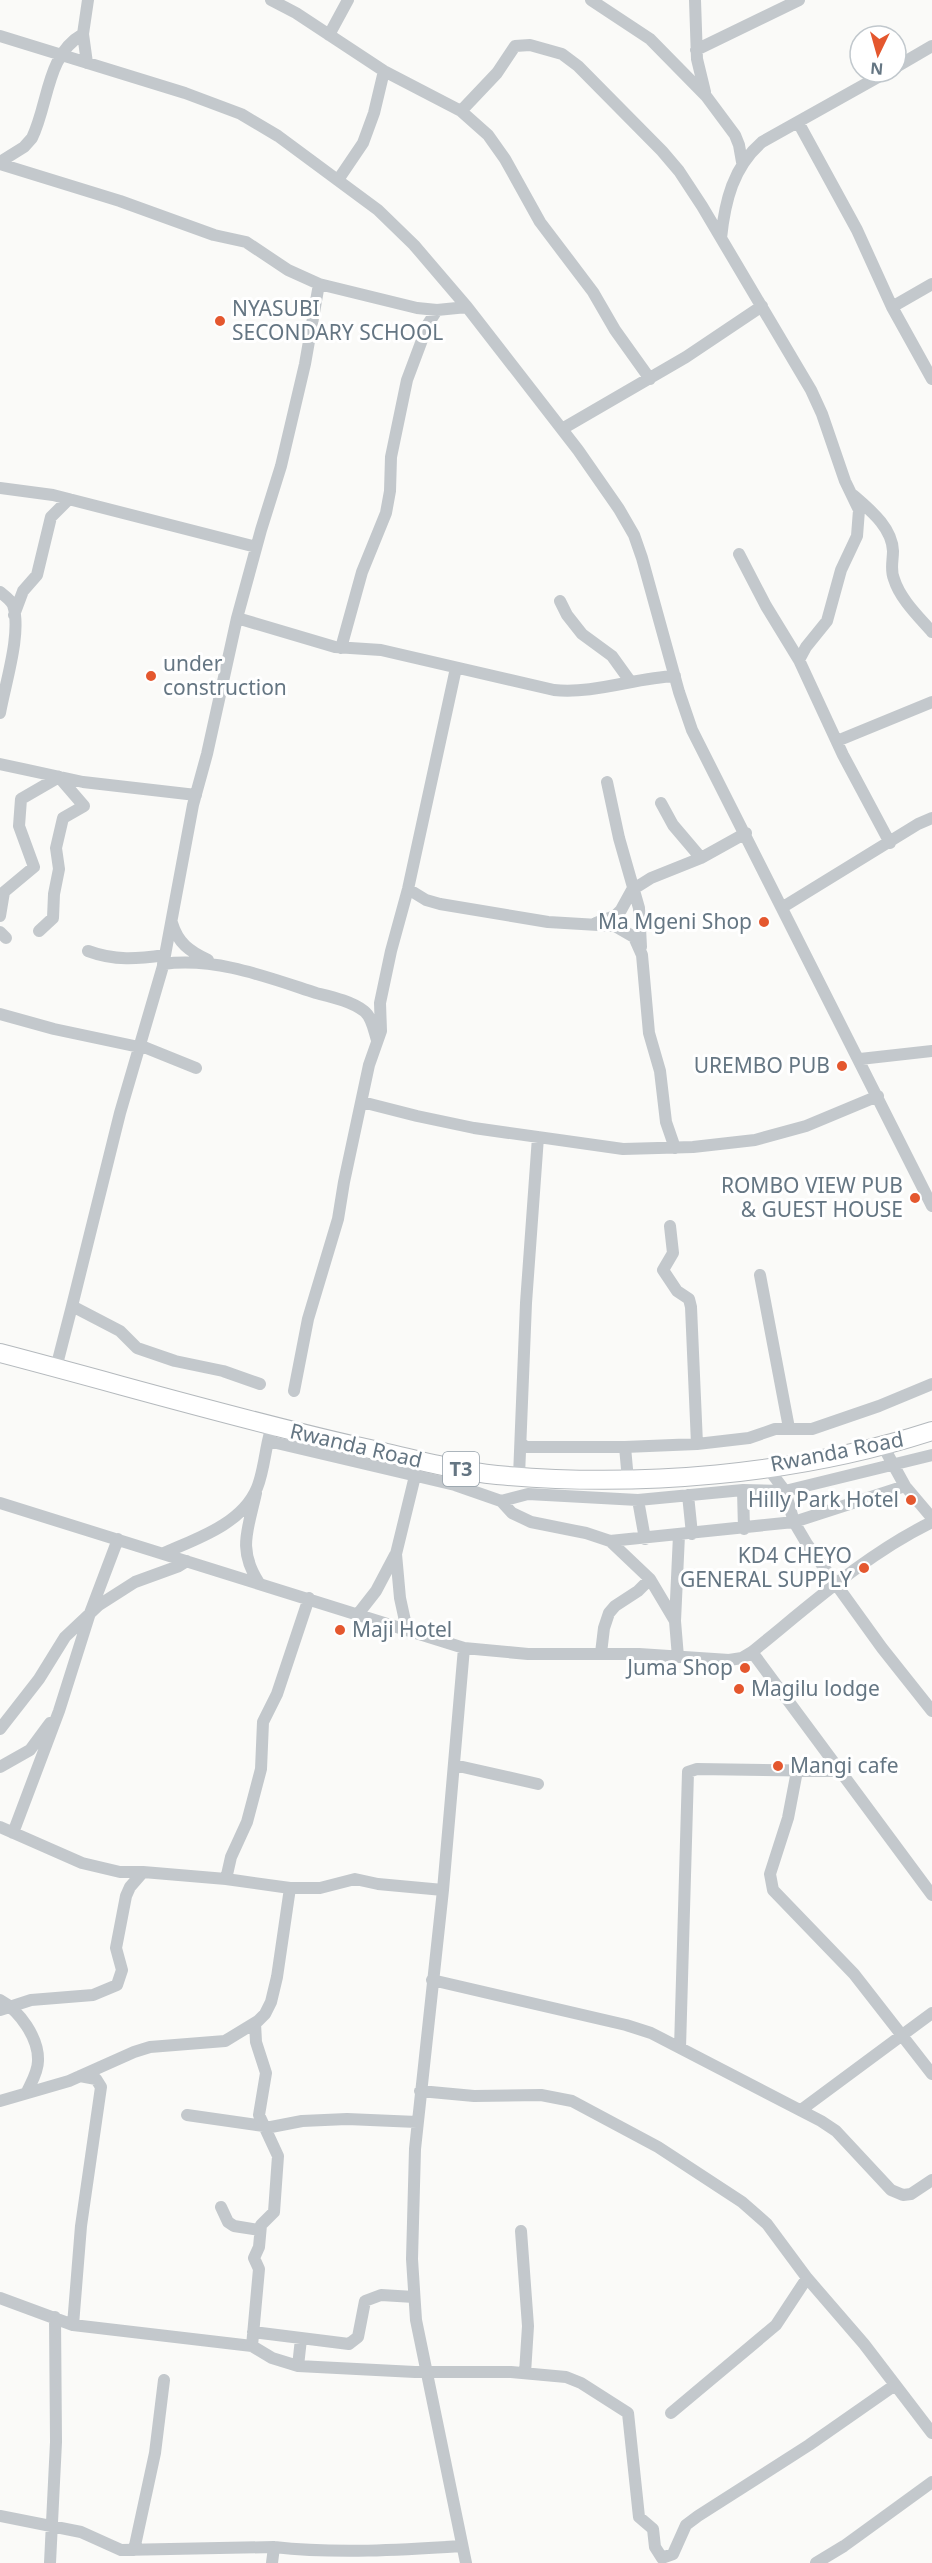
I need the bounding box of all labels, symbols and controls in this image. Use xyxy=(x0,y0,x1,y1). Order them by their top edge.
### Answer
north arrow xyxy=(848,24,908,84)
text: N xyxy=(869,57,884,80)
place label: NYASUBI SECONDARY SCHOOL xyxy=(232,294,443,346)
marker: NYASUBI SECONDARY SCHOOL xyxy=(213,314,227,328)
place label: under construction xyxy=(163,649,287,701)
marker: under construction xyxy=(144,669,158,683)
place label: Ma Mgeni Shop xyxy=(598,907,752,935)
marker: Ma Mgeni Shop xyxy=(757,915,771,929)
place label: UREMBO PUB xyxy=(694,1051,830,1079)
marker: UREMBO PUB xyxy=(835,1059,849,1073)
place label: ROMBO VIEW PUB & GUEST HOUSE xyxy=(721,1171,903,1223)
marker: ROMBO VIEW PUB & GUEST HOUSE xyxy=(908,1191,922,1205)
street label: Rwanda Road xyxy=(287,1416,425,1474)
street label: Rwanda Road xyxy=(768,1424,906,1478)
road number: T3 xyxy=(443,1452,479,1486)
place label: Hilly Park Hotel xyxy=(748,1485,899,1513)
marker: Hilly Park Hotel xyxy=(904,1493,918,1507)
place label: KD4 CHEYO GENERAL SUPPLY xyxy=(680,1541,852,1593)
marker: KD4 CHEYO GENERAL SUPPLY xyxy=(857,1561,871,1575)
place label: Maji Hotel xyxy=(352,1615,452,1643)
marker: Maji Hotel xyxy=(333,1623,347,1637)
place label: Juma Shop xyxy=(625,1653,733,1681)
marker: Juma Shop xyxy=(738,1661,752,1675)
place label: Magilu lodge xyxy=(751,1674,880,1702)
marker: Magilu lodge xyxy=(732,1682,746,1696)
place label: Mangi cafe xyxy=(790,1751,899,1779)
marker: Mangi cafe xyxy=(771,1759,785,1773)

